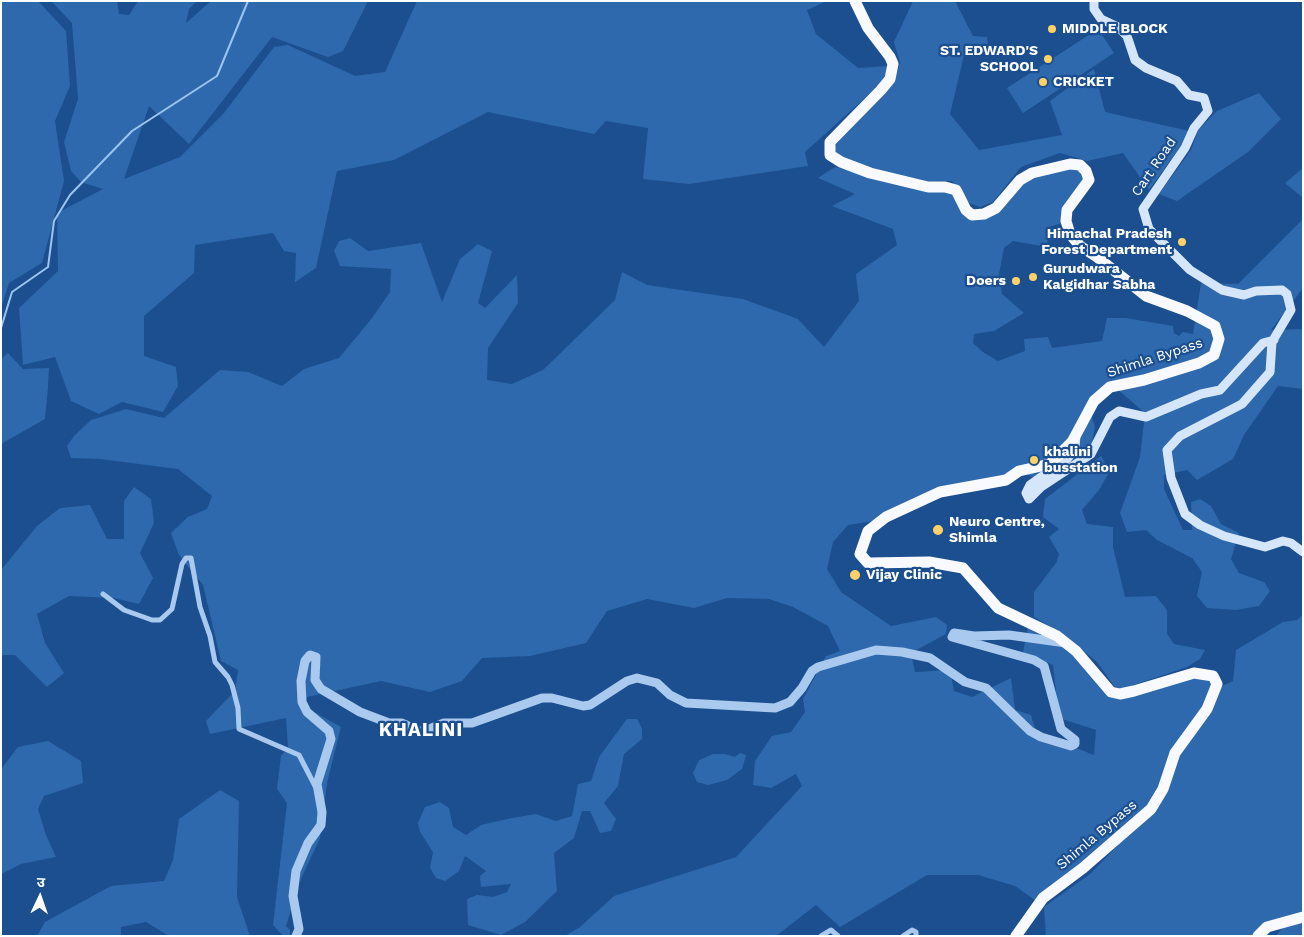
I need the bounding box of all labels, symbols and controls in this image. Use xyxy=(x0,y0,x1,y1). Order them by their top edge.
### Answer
place label: MIDDLE BLOCK xyxy=(1062,21,1168,37)
marker: MIDDLE BLOCK xyxy=(1046,23,1058,35)
place label: ST. EDWARD'S SCHOOL xyxy=(940,43,1038,75)
marker: ST. EDWARD'S SCHOOL xyxy=(1042,53,1054,65)
place label: CRICKET xyxy=(1053,74,1114,90)
marker: CRICKET xyxy=(1037,76,1049,88)
street label: Cart Road xyxy=(1128,134,1180,200)
place label: Himachal Pradesh Forest Department xyxy=(1041,226,1172,258)
marker: Himachal Pradesh Forest Department xyxy=(1176,236,1188,248)
place label: Gurudwara Kalgidhar Sabha xyxy=(1043,261,1155,294)
marker: Gurudwara Kalgidhar Sabha xyxy=(1027,271,1039,283)
place label: Doers xyxy=(966,273,1006,289)
marker: Doers xyxy=(1010,275,1022,287)
street label: Shimla Bypass xyxy=(1105,335,1205,381)
place label: khalini busstation xyxy=(1044,444,1118,477)
marker: khalini busstation xyxy=(1028,454,1040,466)
place label: Neuro Centre, Shimla xyxy=(949,514,1045,546)
marker: Neuro Centre, Shimla xyxy=(931,523,945,537)
place label: Vijay Clinic xyxy=(866,567,942,583)
marker: Vijay Clinic xyxy=(848,568,862,582)
district label: KHALINI xyxy=(378,719,464,741)
street label: Shimla Bypass xyxy=(1053,797,1141,873)
north arrow xyxy=(15,872,65,922)
text: उ xyxy=(36,874,45,890)

